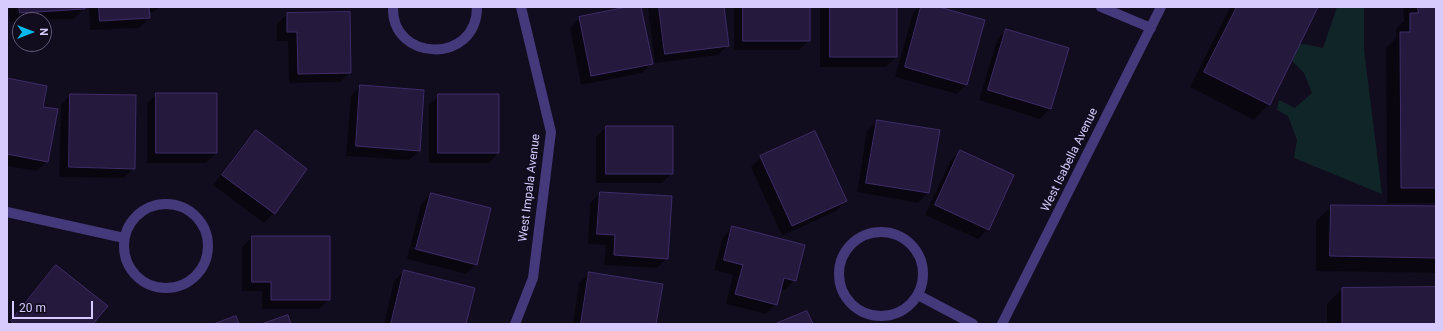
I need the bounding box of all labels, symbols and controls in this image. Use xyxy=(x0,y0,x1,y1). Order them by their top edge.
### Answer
north arrow xyxy=(12,12,52,52)
text: N xyxy=(37,28,50,36)
street label: West Isabella Avenue xyxy=(1039,106,1101,214)
street label: West Impala Avenue xyxy=(516,133,544,243)
scale bar xyxy=(14,293,95,319)
text: 20 m xyxy=(19,301,46,315)

